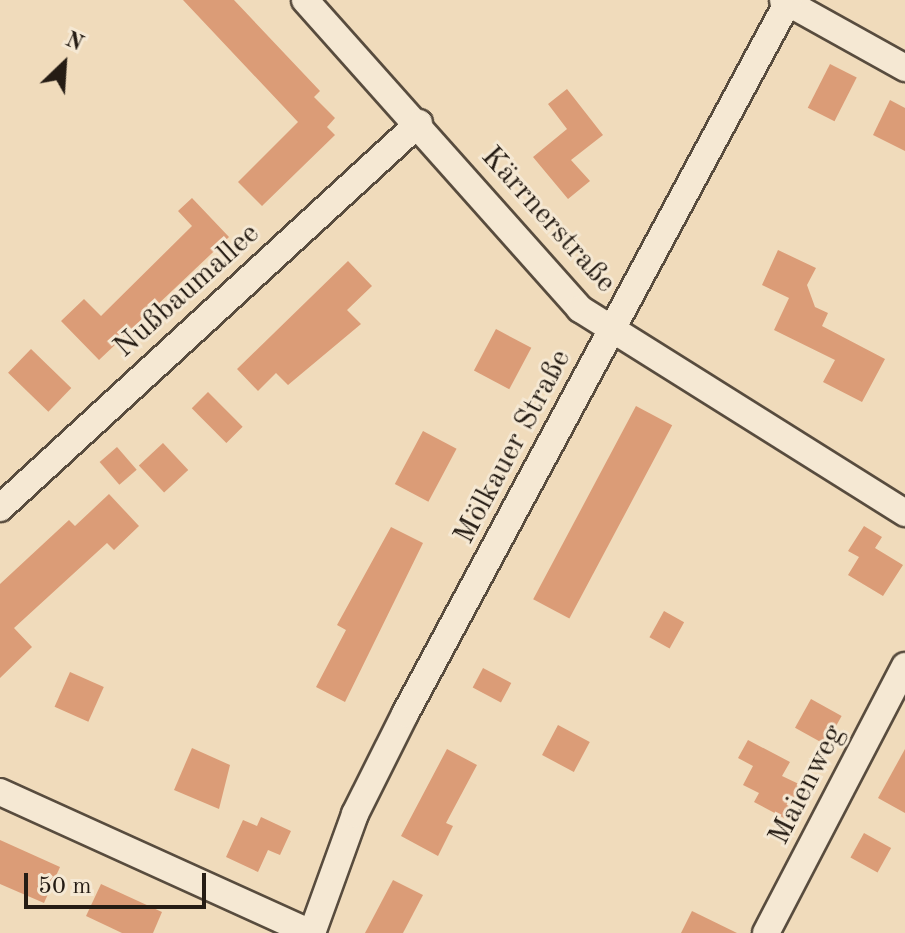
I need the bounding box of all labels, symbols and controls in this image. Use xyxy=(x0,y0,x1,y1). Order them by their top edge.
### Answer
north arrow xyxy=(24,24,104,104)
text: N xyxy=(62,29,86,56)
street label: Kärrnerstraße xyxy=(473,139,623,301)
street label: Nußbaumallee xyxy=(107,216,267,366)
street label: Mölkauer Straße xyxy=(447,344,579,550)
street label: Maienweg xyxy=(761,719,853,851)
scale bar xyxy=(28,857,210,907)
text: 50 m xyxy=(38,875,92,899)

